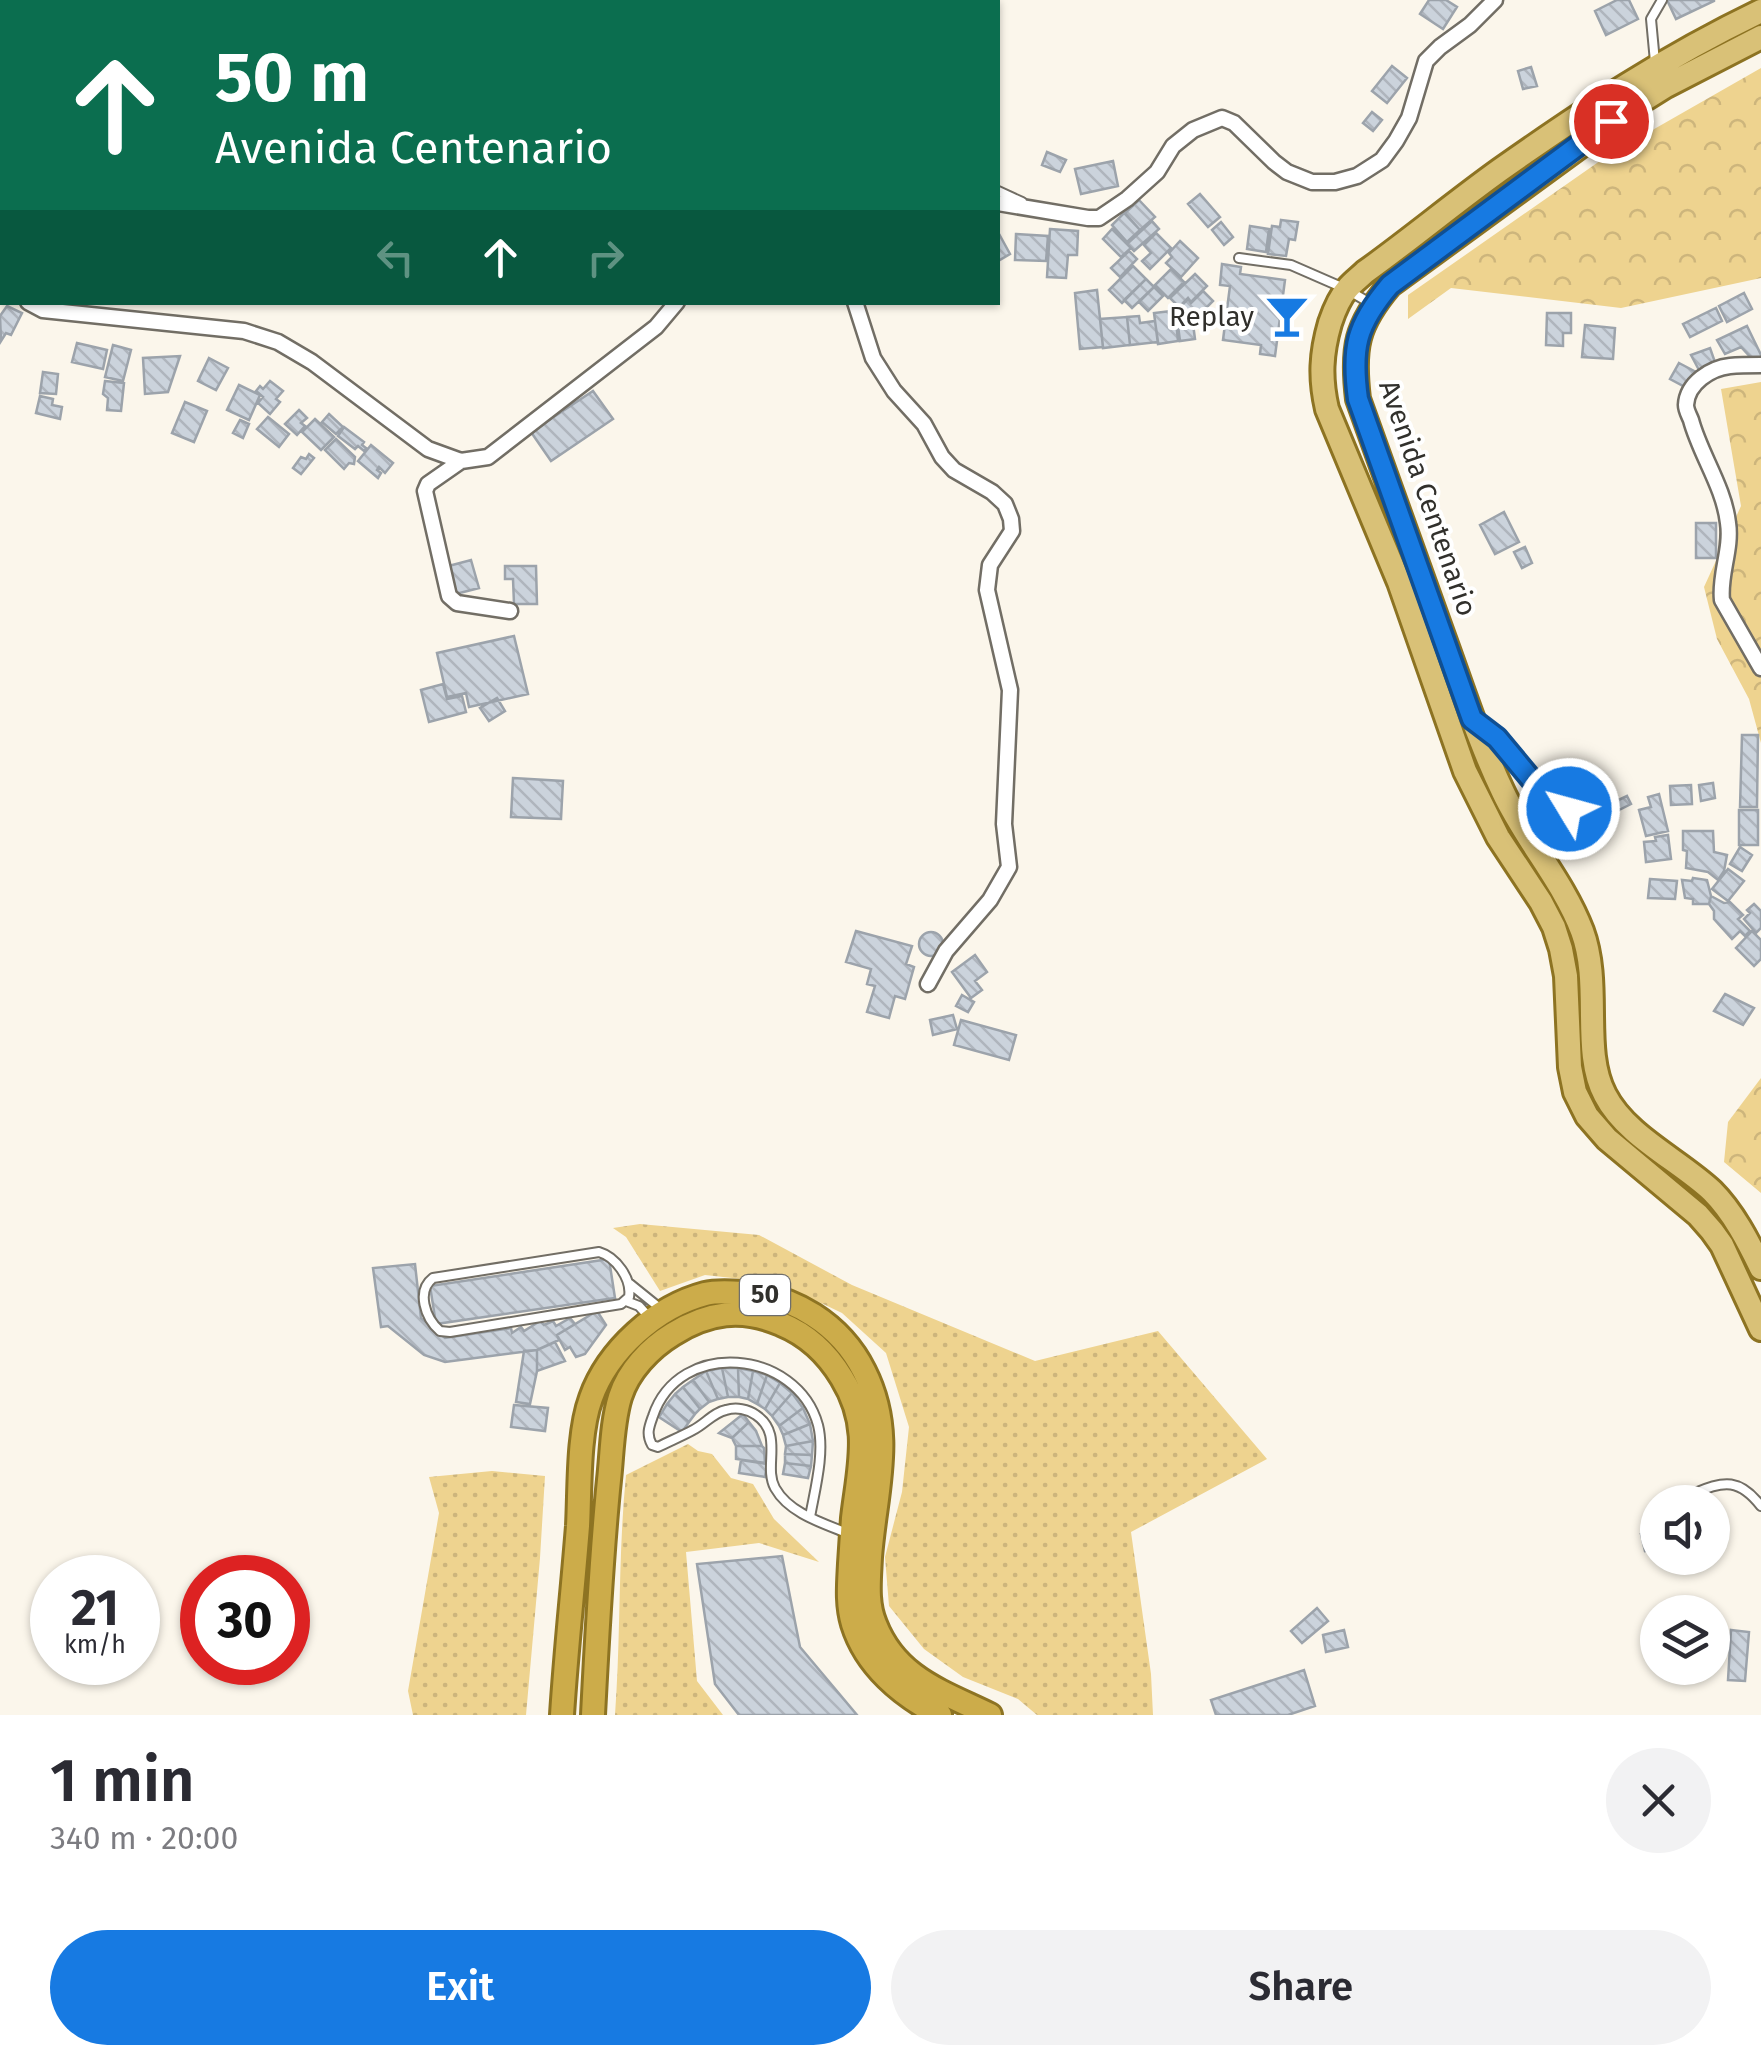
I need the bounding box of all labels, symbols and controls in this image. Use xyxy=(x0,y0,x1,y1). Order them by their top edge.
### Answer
text: 50 m xyxy=(215,36,369,120)
icon: ahead xyxy=(50,40,180,170)
pin xyxy=(1569,79,1654,164)
icon: arrive xyxy=(1584,94,1639,149)
text: Avenida Centenario xyxy=(215,121,612,175)
icon: left xyxy=(368,230,423,285)
icon: ahead xyxy=(473,230,528,285)
icon: right xyxy=(578,230,633,285)
bar icon: Replay xyxy=(1263,292,1311,340)
place label: Replay xyxy=(1169,300,1254,333)
street label: Avenida Centenario xyxy=(1372,376,1484,620)
position arrow xyxy=(1517,757,1621,861)
road number: 50 xyxy=(740,1275,790,1315)
map controls xyxy=(1640,1485,1730,1685)
button: sound xyxy=(1640,1485,1730,1575)
speed limit sign: 30 xyxy=(180,1555,310,1685)
text: 21 xyxy=(71,1578,119,1638)
button: layers xyxy=(1640,1595,1730,1685)
text: km/h xyxy=(64,1630,126,1660)
text: 1 min xyxy=(50,1745,195,1817)
button: close xyxy=(1606,1748,1711,1853)
text: 340 m · 20:00 xyxy=(50,1819,238,1857)
button: Exit xyxy=(50,1930,871,2045)
button: Share xyxy=(891,1930,1711,2045)

